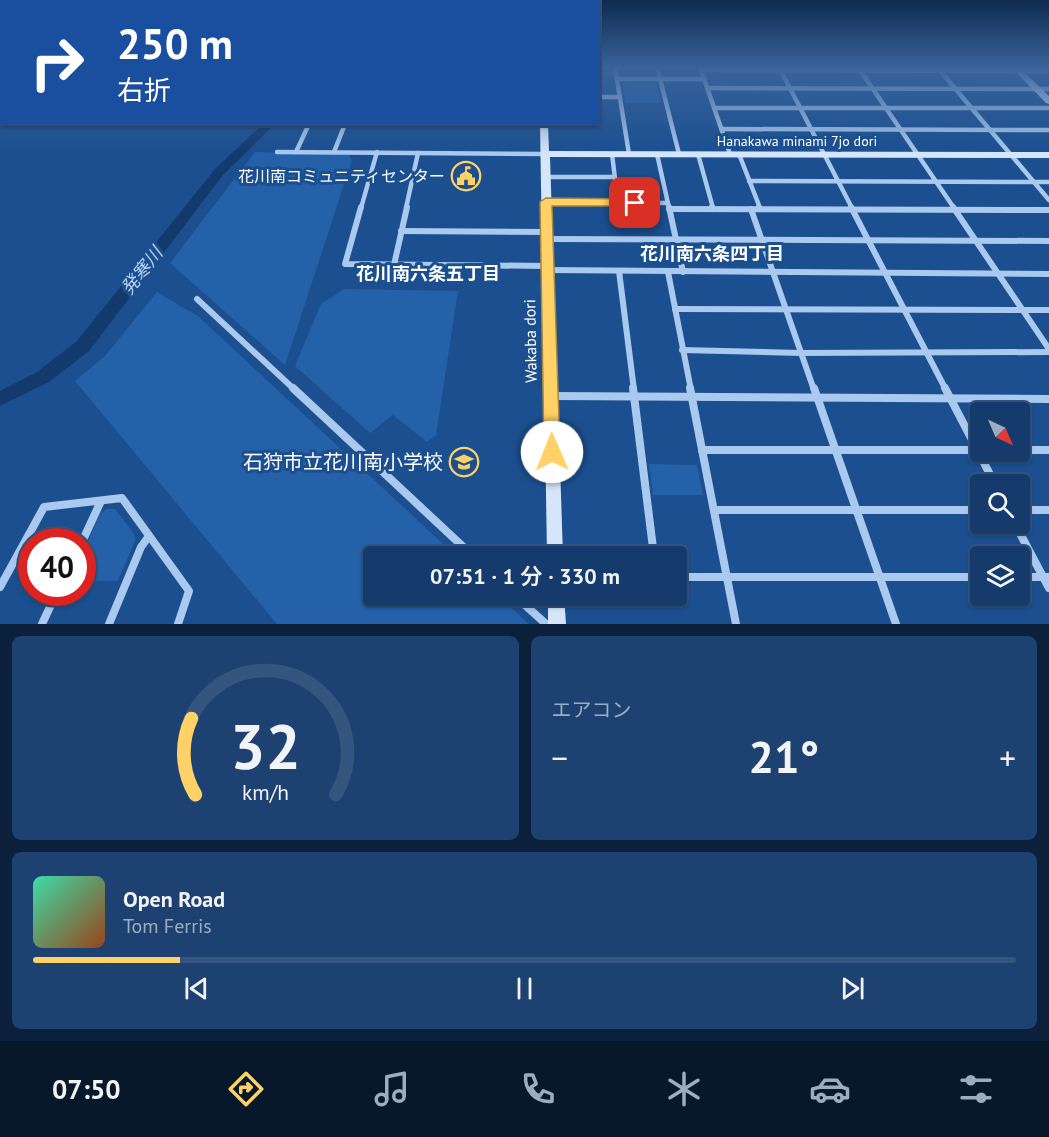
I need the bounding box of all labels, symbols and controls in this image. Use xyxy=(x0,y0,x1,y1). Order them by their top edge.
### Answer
text: 250 m xyxy=(117,16,233,71)
icon: right xyxy=(18,24,96,102)
text: 右折 xyxy=(117,73,171,107)
street label: Hanakawa minami 7jo dori xyxy=(717,132,877,150)
public building icon: 花川南コミュニティセンター xyxy=(450,160,482,192)
place label: 花川南コミュニティセンター xyxy=(238,166,445,186)
pin xyxy=(609,177,660,228)
icon: arrive xyxy=(618,186,651,219)
water label: 発寒川 xyxy=(116,241,169,299)
district label: 花川南六条四丁目 xyxy=(640,242,784,265)
district label: 花川南六条五丁目 xyxy=(356,262,500,285)
street label: Wakaba dori xyxy=(519,299,541,383)
north arrow xyxy=(970,402,1030,462)
map controls xyxy=(970,402,1030,606)
position arrow xyxy=(520,420,584,484)
school or university icon: 石狩市立花川南小学校 xyxy=(448,446,480,478)
place label: 石狩市立花川南小学校 xyxy=(243,449,443,475)
button: search xyxy=(970,474,1030,534)
speed limit sign: 40 xyxy=(18,528,96,606)
button: layers xyxy=(970,546,1030,606)
text: 07:51 · 1 分 · 330 m xyxy=(430,562,620,590)
text: エアコン xyxy=(552,697,632,723)
text: 32 xyxy=(230,705,301,786)
text: 21° xyxy=(748,727,819,785)
text: − xyxy=(552,736,568,779)
text: + xyxy=(999,736,1016,779)
text: km/h xyxy=(242,778,289,806)
text: Open Road xyxy=(123,885,225,913)
text: Tom Ferris xyxy=(123,913,212,939)
icon: previous xyxy=(180,972,213,1005)
icon: pause xyxy=(508,972,541,1005)
icon: next xyxy=(836,972,869,1005)
icon: directions xyxy=(225,1068,267,1110)
icon: music xyxy=(371,1068,413,1110)
icon: phone xyxy=(517,1068,559,1110)
icon: climate xyxy=(663,1068,705,1110)
icon: car xyxy=(809,1068,851,1110)
icon: filters xyxy=(955,1068,997,1110)
text: 07:50 xyxy=(52,1072,121,1106)

